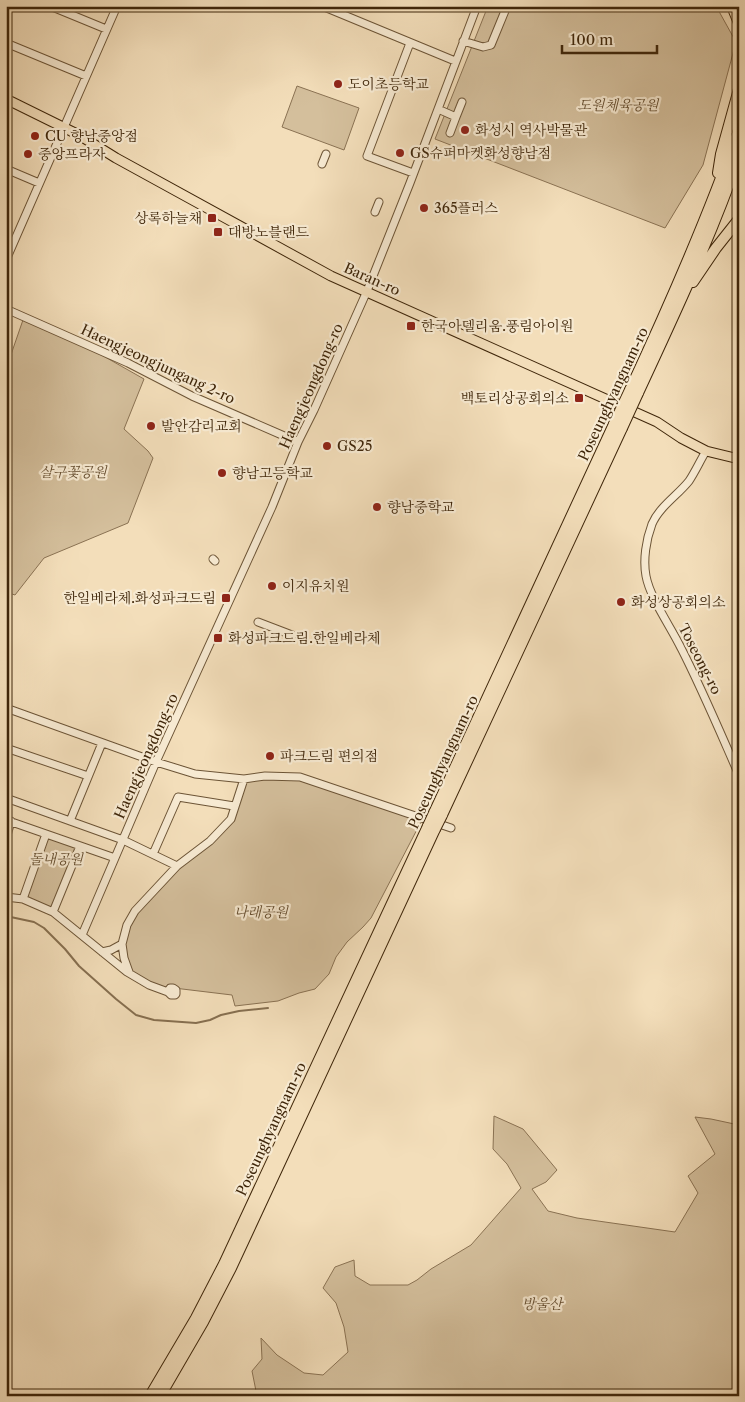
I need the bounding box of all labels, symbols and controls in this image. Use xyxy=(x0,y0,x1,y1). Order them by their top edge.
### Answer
scale bar xyxy=(562,22,658,54)
text: 100 m xyxy=(570,30,613,49)
place label: 도이초등학교 xyxy=(348,75,430,93)
marker: 도이초등학교 xyxy=(332,78,344,90)
park label: 도원체육공원 xyxy=(577,96,660,114)
place label: 화성시 역사박물관 xyxy=(475,121,587,139)
marker: 화성시 역사박물관 xyxy=(459,124,471,136)
place label: CU 향남중앙점 xyxy=(45,127,138,145)
marker: CU 향남중앙점 xyxy=(29,130,41,142)
place label: GS슈퍼마켓화성향남점 xyxy=(410,144,551,162)
place label: 중앙프라자 xyxy=(38,145,106,163)
marker: GS슈퍼마켓화성향남점 xyxy=(394,147,406,159)
marker: 중앙프라자 xyxy=(22,148,34,160)
place label: 365플러스 xyxy=(434,199,499,217)
marker: 365플러스 xyxy=(418,202,430,214)
place label: 상록하늘채 xyxy=(134,209,202,227)
marker: 상록하늘채 xyxy=(206,212,218,224)
place label: 대방노블랜드 xyxy=(228,223,310,241)
marker: 대방노블랜드 xyxy=(212,226,224,238)
street label: Baran-ro xyxy=(341,259,403,299)
place label: 한국아델리움.풍림아이원 xyxy=(421,317,573,335)
street label: Haengjeongjungang 2-ro xyxy=(78,320,238,408)
street label: Haengjeongdong-ro xyxy=(275,320,347,452)
marker: 한국아델리움.풍림아이원 xyxy=(405,320,417,332)
street label: Poseunghyangnam-ro xyxy=(574,324,652,464)
place label: 백토리상공회의소 xyxy=(461,389,569,407)
marker: 백토리상공회의소 xyxy=(573,392,585,404)
place label: 발안감리교회 xyxy=(161,417,242,435)
marker: 발안감리교회 xyxy=(145,420,157,432)
place label: GS25 xyxy=(337,437,372,455)
marker: GS25 xyxy=(321,440,333,452)
park label: 살구꽃공원 xyxy=(39,463,108,481)
place label: 향남고등학교 xyxy=(232,464,314,482)
marker: 향남고등학교 xyxy=(216,467,228,479)
place label: 향남중학교 xyxy=(387,498,455,516)
marker: 향남중학교 xyxy=(371,501,383,513)
place label: 이지유치원 xyxy=(282,577,350,595)
marker: 이지유치원 xyxy=(266,580,278,592)
place label: 한일베라체.화성파크드림 xyxy=(64,589,216,607)
marker: 한일베라체.화성파크드림 xyxy=(220,592,232,604)
place label: 화성상공회의소 xyxy=(631,593,726,611)
marker: 화성상공회의소 xyxy=(615,596,627,608)
street label: Toseong-ro xyxy=(674,621,726,697)
place label: 화성파크드림.한일베라체 xyxy=(228,629,380,647)
marker: 화성파크드림.한일베라체 xyxy=(212,632,224,644)
street label: Haengjeongdong-ro xyxy=(110,690,182,822)
street label: Poseunghyangnam-ro xyxy=(404,692,482,832)
place label: 파크드림 편의점 xyxy=(280,747,378,765)
marker: 파크드림 편의점 xyxy=(264,750,276,762)
park label: 돌내공원 xyxy=(29,850,85,868)
park label: 나래공원 xyxy=(234,903,290,921)
street label: Poseunghyangnam-ro xyxy=(232,1059,310,1199)
park label: 방울산 xyxy=(522,1295,565,1313)

